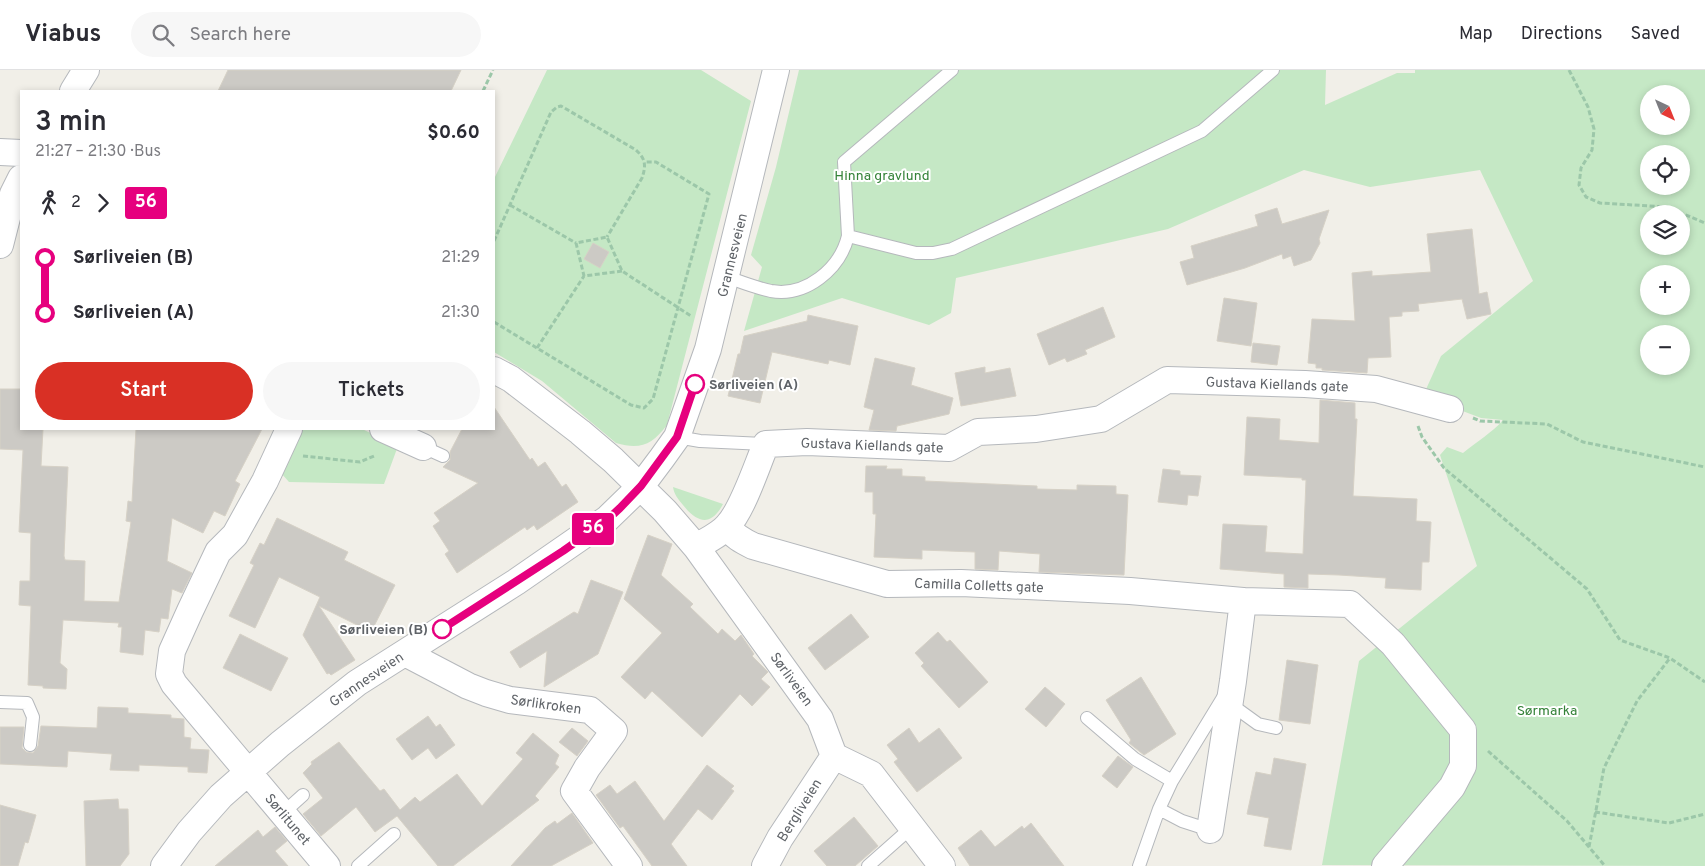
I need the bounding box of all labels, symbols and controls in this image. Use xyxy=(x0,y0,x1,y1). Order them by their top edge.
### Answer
search box xyxy=(131,12,481,57)
text: Viabus xyxy=(25,20,101,50)
icon: search xyxy=(149,21,177,49)
text: Search here xyxy=(189,23,291,47)
text: Map xyxy=(1459,23,1493,46)
text: Directions xyxy=(1521,23,1603,46)
text: Saved xyxy=(1631,23,1680,46)
north arrow xyxy=(1640,85,1690,135)
map controls xyxy=(1640,85,1690,375)
text: 3 min xyxy=(35,105,107,141)
text: $0.60 xyxy=(427,121,480,145)
text: 21:27 – 21:30 · Bus xyxy=(35,142,161,162)
button: locate xyxy=(1640,145,1690,195)
park label: Hinna gravlund xyxy=(834,168,930,185)
icon: walk xyxy=(35,189,63,217)
icon: forward xyxy=(89,189,117,217)
text: 56 xyxy=(135,191,157,214)
text: 2 xyxy=(71,193,81,213)
button: layers xyxy=(1640,205,1690,255)
street label: Grannesveien xyxy=(715,212,752,299)
text: Sørliveien (B) xyxy=(73,246,193,270)
text: 21:29 xyxy=(441,248,480,268)
button: + xyxy=(1640,265,1690,315)
text: Sørliveien (A) xyxy=(73,301,194,325)
text: 21:30 xyxy=(441,303,480,323)
button: − xyxy=(1640,325,1690,375)
button: Start xyxy=(35,362,253,420)
button: Tickets xyxy=(263,362,480,420)
marker: Sørliveien (A) xyxy=(685,374,705,394)
street label: Gustava Kiellands gate xyxy=(1205,375,1349,396)
place label: Sørliveien (A) xyxy=(709,377,798,394)
street label: Gustava Kiellands gate xyxy=(800,436,944,457)
line badge: 56 xyxy=(570,513,616,545)
text: 56 xyxy=(582,517,604,540)
street label: Camilla Colletts gate xyxy=(914,576,1044,597)
marker: Sørliveien (B) xyxy=(432,619,452,639)
place label: Sørliveien (B) xyxy=(339,622,428,639)
street label: Grannesveien xyxy=(326,649,407,711)
street label: Sørliveien xyxy=(766,650,816,710)
street label: Sørlikroken xyxy=(509,692,582,719)
park label: Sørmarka xyxy=(1517,703,1577,720)
street label: Bergliveien xyxy=(774,776,826,845)
street label: Sørlitunet xyxy=(260,791,313,849)

